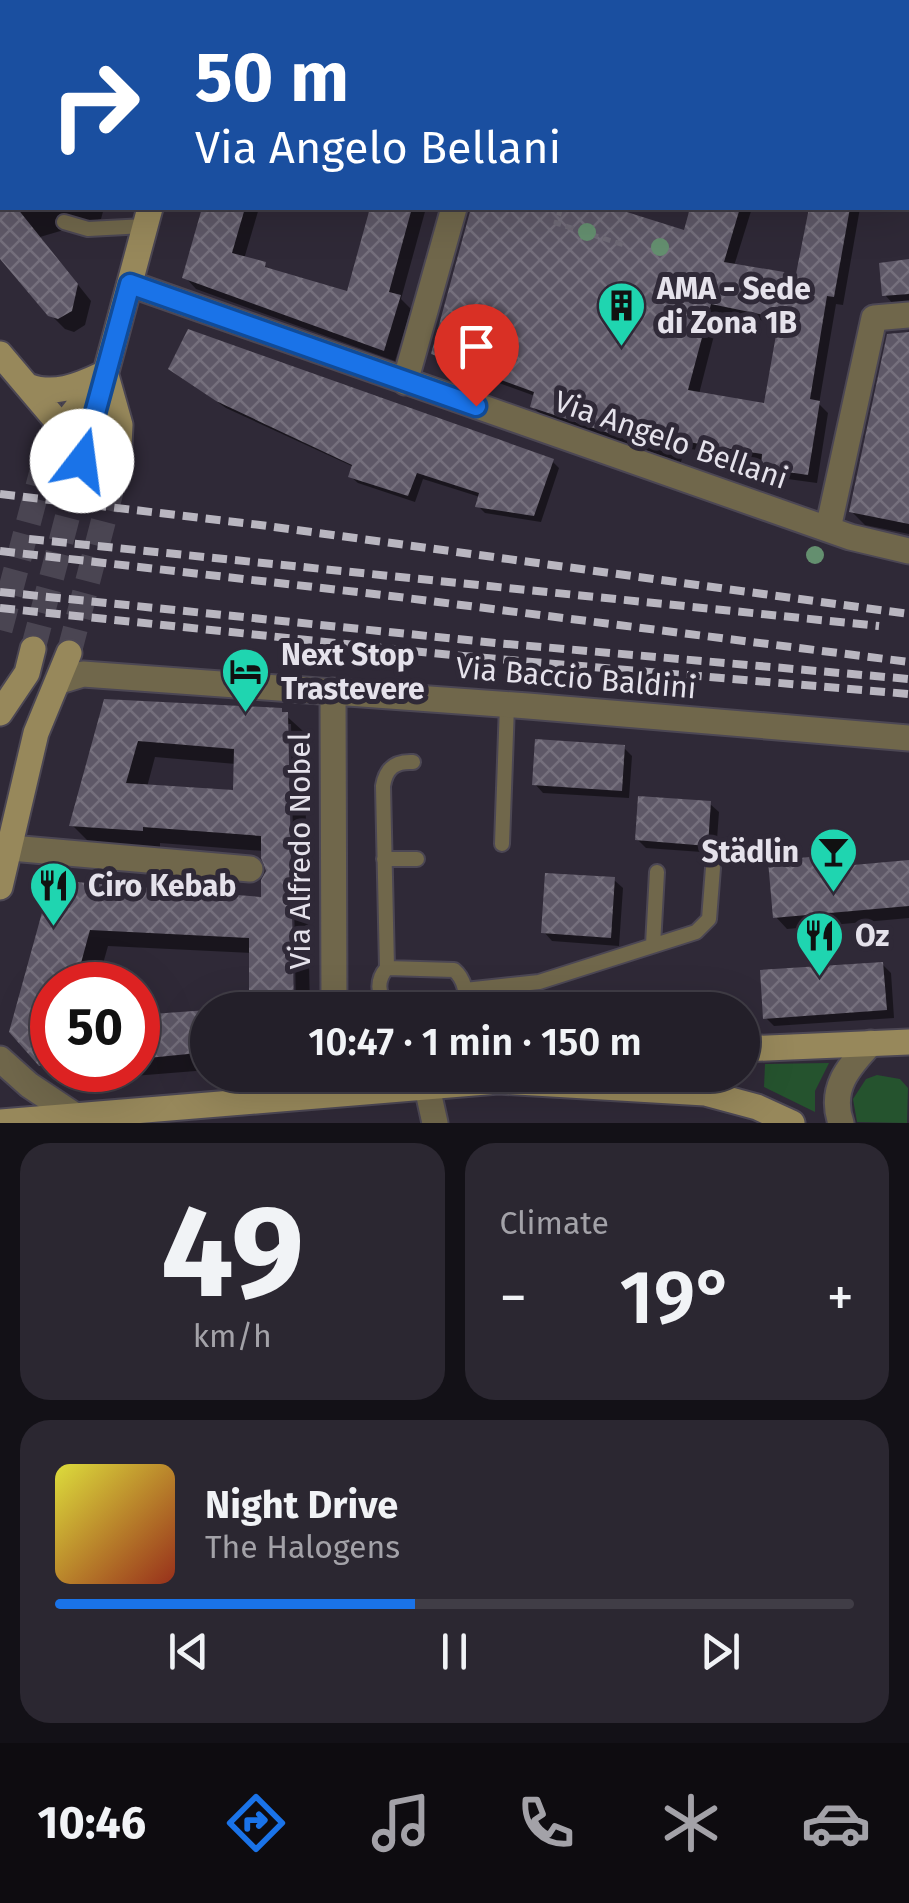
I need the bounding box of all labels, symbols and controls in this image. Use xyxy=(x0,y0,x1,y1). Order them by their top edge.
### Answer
text: 50 m xyxy=(195,36,349,120)
icon: right xyxy=(30,40,160,170)
text: Via Angelo Bellani xyxy=(195,121,561,175)
place label: AMA - Sede di Zona 1B xyxy=(656,271,811,341)
building icon: AMA - Sede di Zona 1B xyxy=(596,280,648,348)
pin xyxy=(434,304,519,407)
icon: arrive xyxy=(449,319,504,374)
street label: Via Angelo Bellani xyxy=(550,383,792,497)
position arrow xyxy=(30,409,134,513)
place label: Next Stop Trastevere xyxy=(281,637,425,707)
hotel icon: Next Stop Trastevere xyxy=(220,646,272,714)
street label: Via Baccio Baldini xyxy=(454,650,698,706)
street label: Via Alfredo Nobel xyxy=(282,732,318,969)
bar icon: Städlin xyxy=(808,826,860,894)
place label: Städlin xyxy=(702,834,799,870)
restaurant icon: Ciro Kebab xyxy=(27,860,79,928)
place label: Ciro Kebab xyxy=(88,868,236,904)
restaurant icon: Oz xyxy=(794,910,846,978)
place label: Oz xyxy=(855,918,889,954)
speed limit sign: 50 xyxy=(30,962,160,1092)
text: 10:47 · 1 min · 150 m xyxy=(308,1019,642,1065)
text: 49 xyxy=(160,1174,304,1330)
text: Climate xyxy=(500,1204,609,1242)
text: 19° xyxy=(619,1253,734,1343)
text: − xyxy=(500,1265,527,1331)
text: + xyxy=(827,1265,854,1331)
text: km/h xyxy=(193,1317,272,1355)
text: Night Drive xyxy=(205,1482,398,1528)
text: The Halogens xyxy=(205,1528,400,1566)
icon: previous xyxy=(161,1624,216,1679)
icon: pause xyxy=(427,1624,482,1679)
icon: next xyxy=(693,1624,748,1679)
icon: directions xyxy=(221,1788,291,1858)
icon: music xyxy=(366,1788,436,1858)
icon: phone xyxy=(511,1788,581,1858)
icon: climate xyxy=(656,1788,726,1858)
icon: car xyxy=(801,1788,871,1858)
text: 10:46 xyxy=(38,1796,146,1850)

